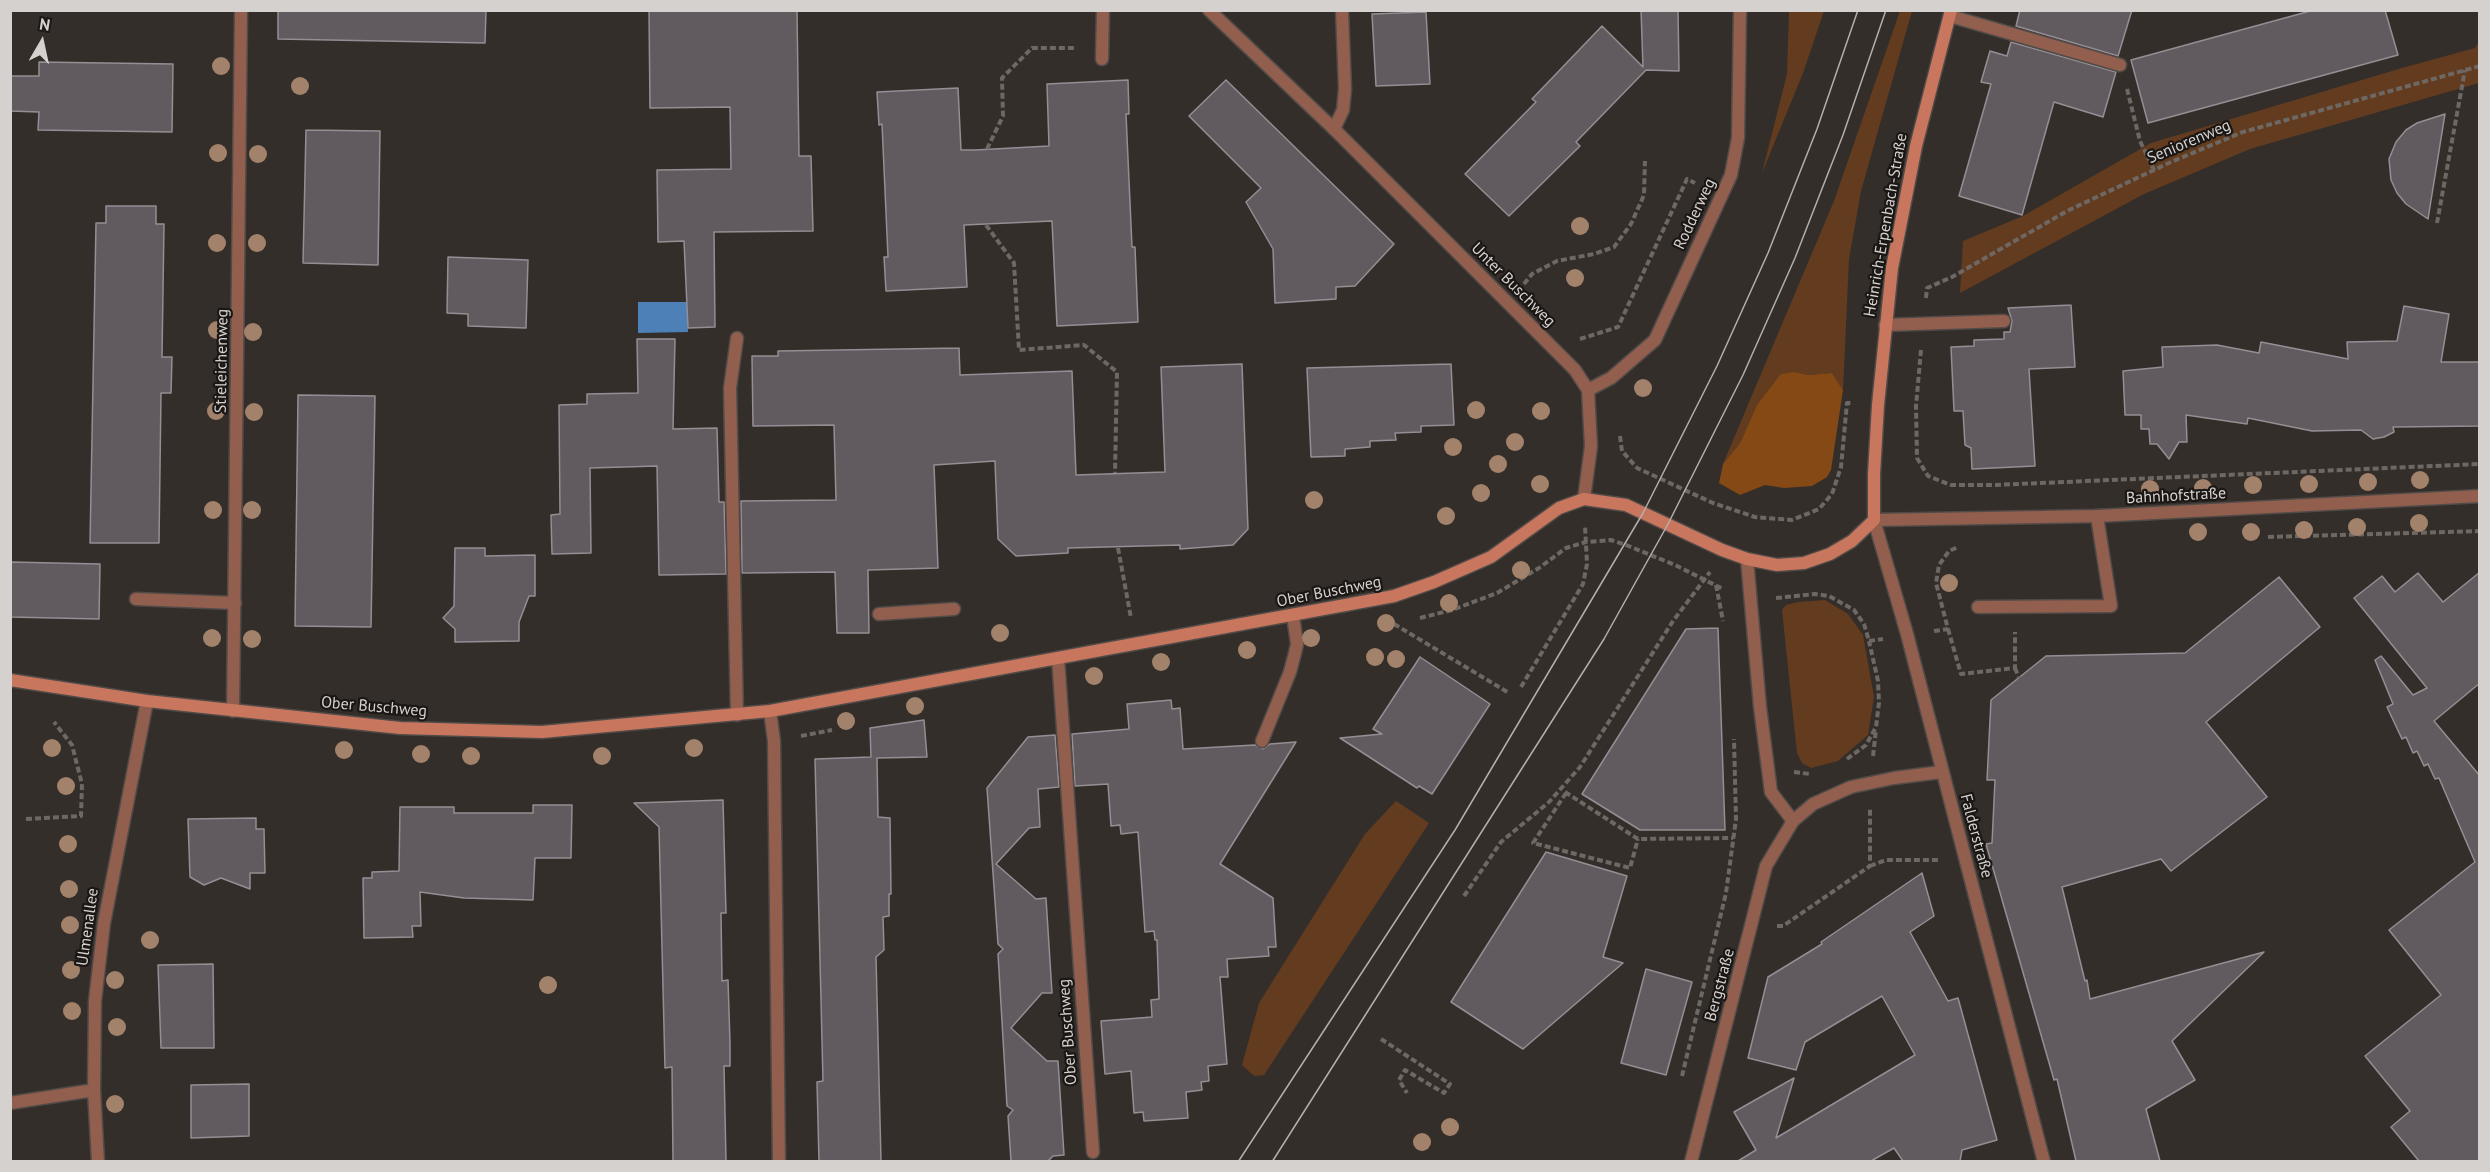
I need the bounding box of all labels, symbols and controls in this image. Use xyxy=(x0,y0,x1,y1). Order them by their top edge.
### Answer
north arrow xyxy=(12,12,72,72)
text: N xyxy=(38,14,52,35)
street label: Seniorenweg xyxy=(2144,116,2234,168)
street label: Heinrich-Erpenbach-Straße xyxy=(1860,132,1912,318)
street label: Rodderweg xyxy=(1670,175,1720,253)
street label: Unter Buschweg xyxy=(1467,239,1559,331)
street label: Stieleichenweg xyxy=(211,309,233,413)
street label: Bahnhofstraße xyxy=(2125,484,2227,508)
street label: Ober Buschweg xyxy=(1275,572,1383,612)
street label: Ober Buschweg xyxy=(320,693,428,721)
street label: Falderstraße xyxy=(1956,792,1996,880)
street label: Ulmenallee xyxy=(73,887,103,967)
street label: Bergstraße xyxy=(1701,946,1739,1024)
street label: Ober Buschweg xyxy=(1055,978,1081,1086)

